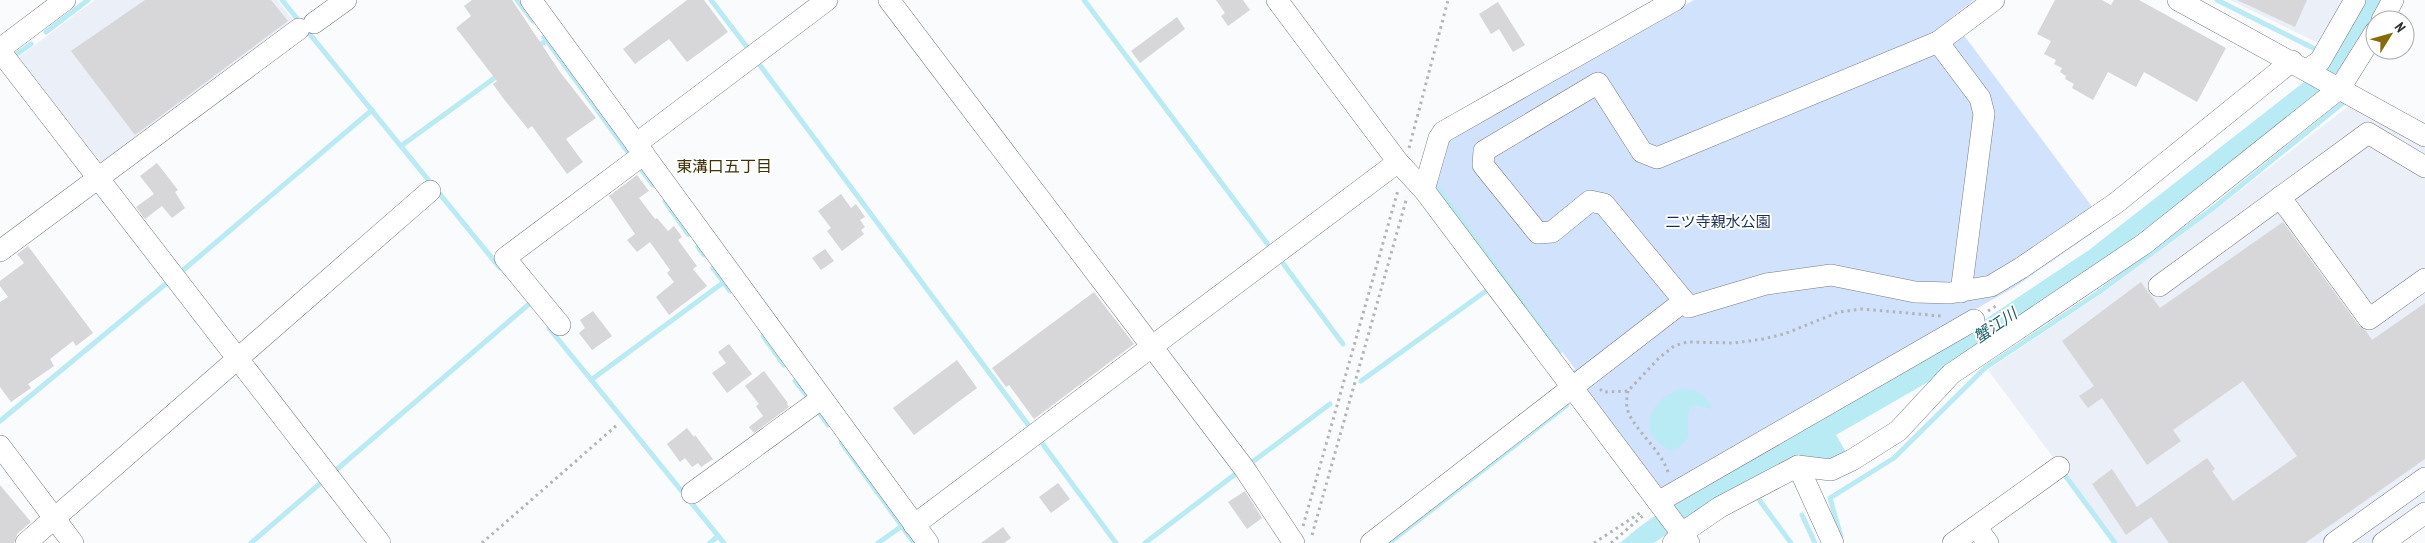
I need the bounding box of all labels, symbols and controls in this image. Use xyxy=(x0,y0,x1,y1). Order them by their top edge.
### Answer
north arrow xyxy=(2365,10,2415,60)
text: N xyxy=(2391,19,2410,36)
district label: 東溝口五丁目 xyxy=(676,156,772,176)
park label: 二ツ寺親水公園 xyxy=(1665,212,1771,231)
water label: 蟹江川 xyxy=(1970,302,2022,347)

